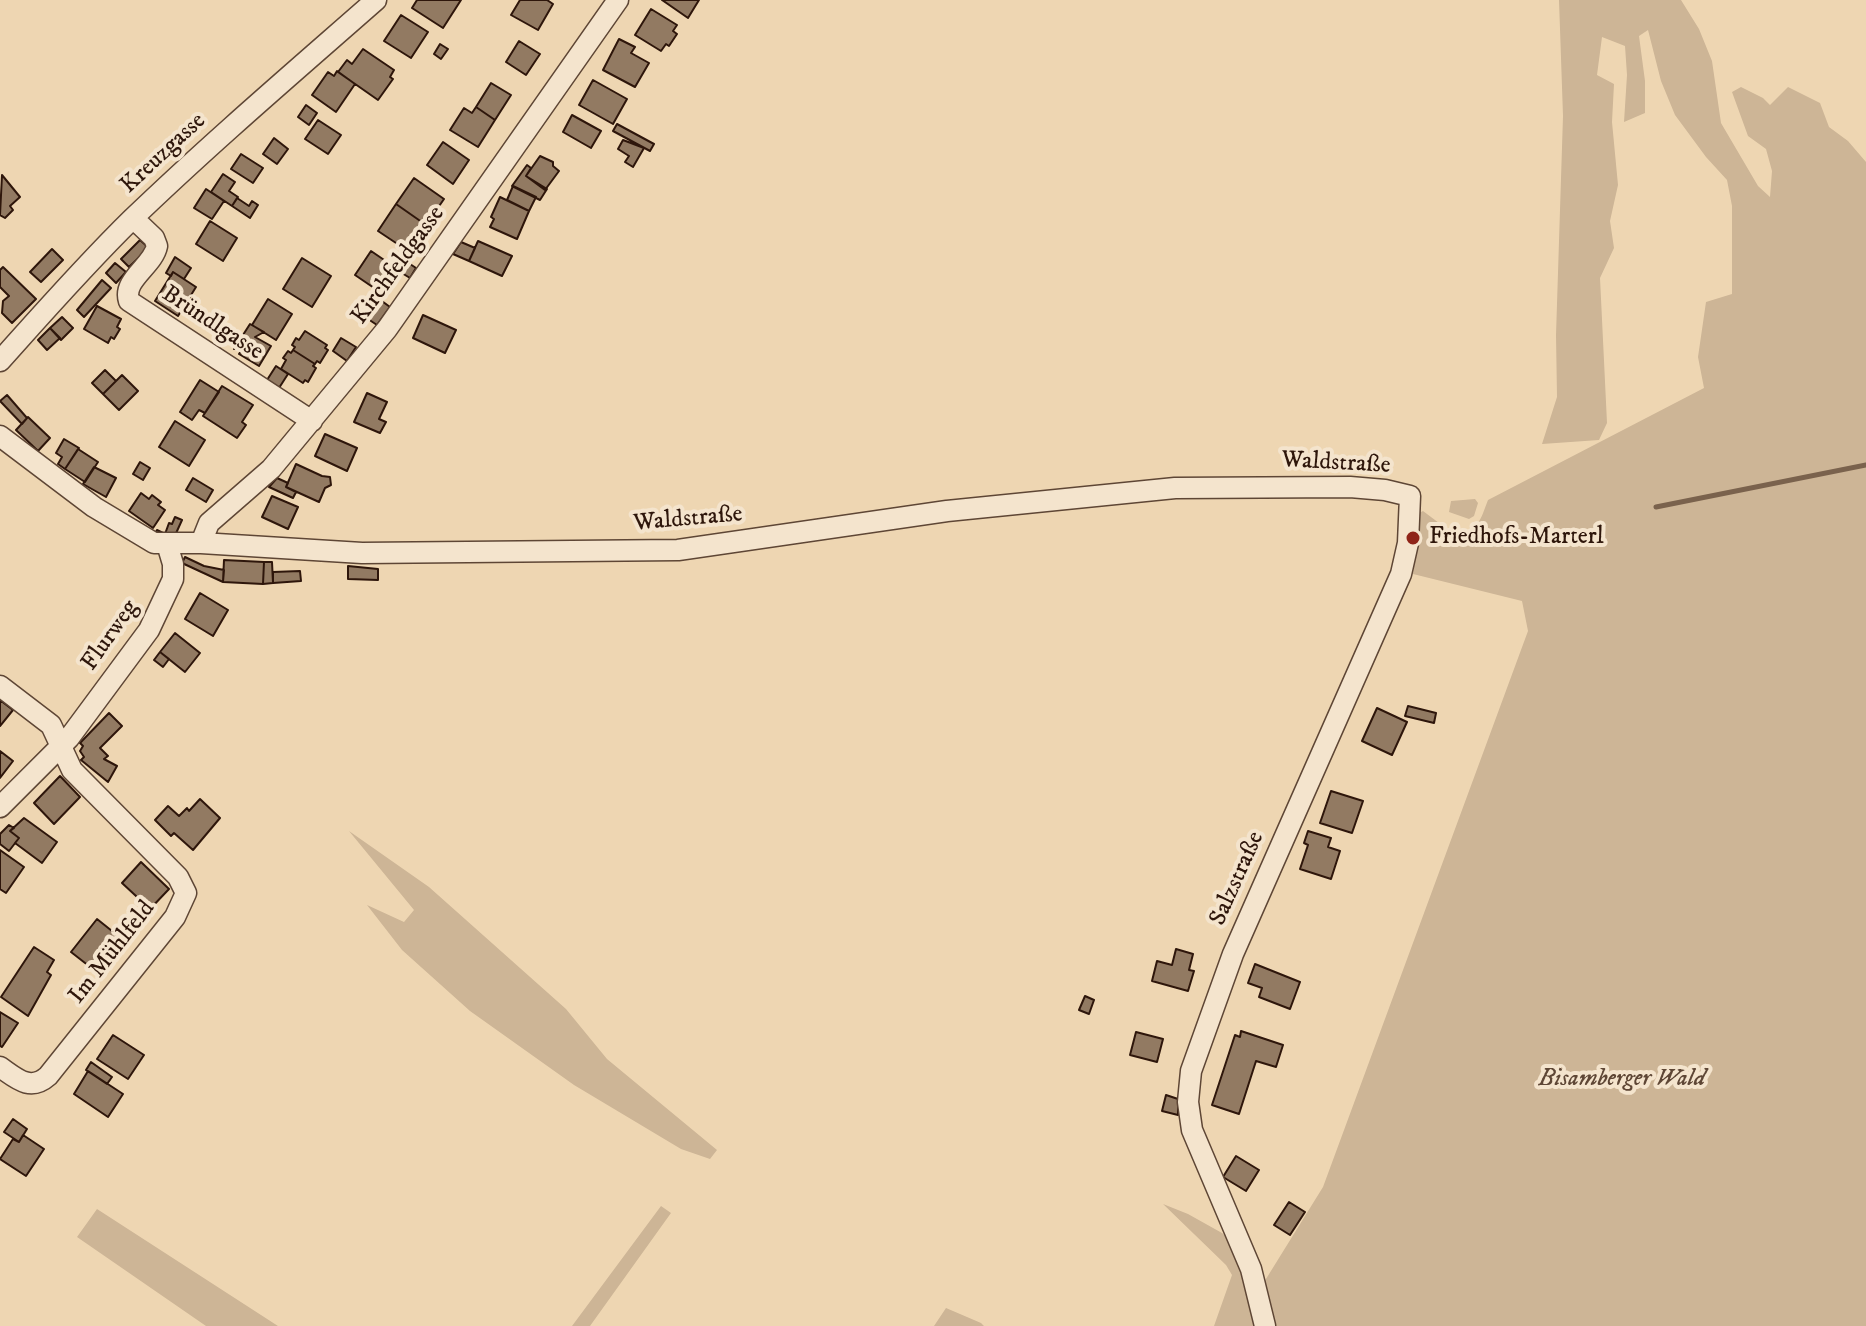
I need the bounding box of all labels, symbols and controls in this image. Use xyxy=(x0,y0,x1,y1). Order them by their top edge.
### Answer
street label: Kreuzgasse xyxy=(116,107,212,201)
street label: Kirchfeldgasse xyxy=(346,201,452,331)
street label: Bründlgasse xyxy=(156,281,268,367)
street label: Waldstraße xyxy=(1281,447,1391,481)
street label: Waldstraße xyxy=(632,501,744,539)
place label: Friedhofs-Marterl xyxy=(1429,524,1604,552)
marker: Friedhofs-Marterl xyxy=(1404,529,1422,547)
street label: Flurweg xyxy=(76,595,146,677)
street label: Salzstraße xyxy=(1205,828,1271,930)
street label: Im Mühlfeld xyxy=(64,896,162,1010)
park label: Bisamberger Wald xyxy=(1539,1066,1705,1094)

